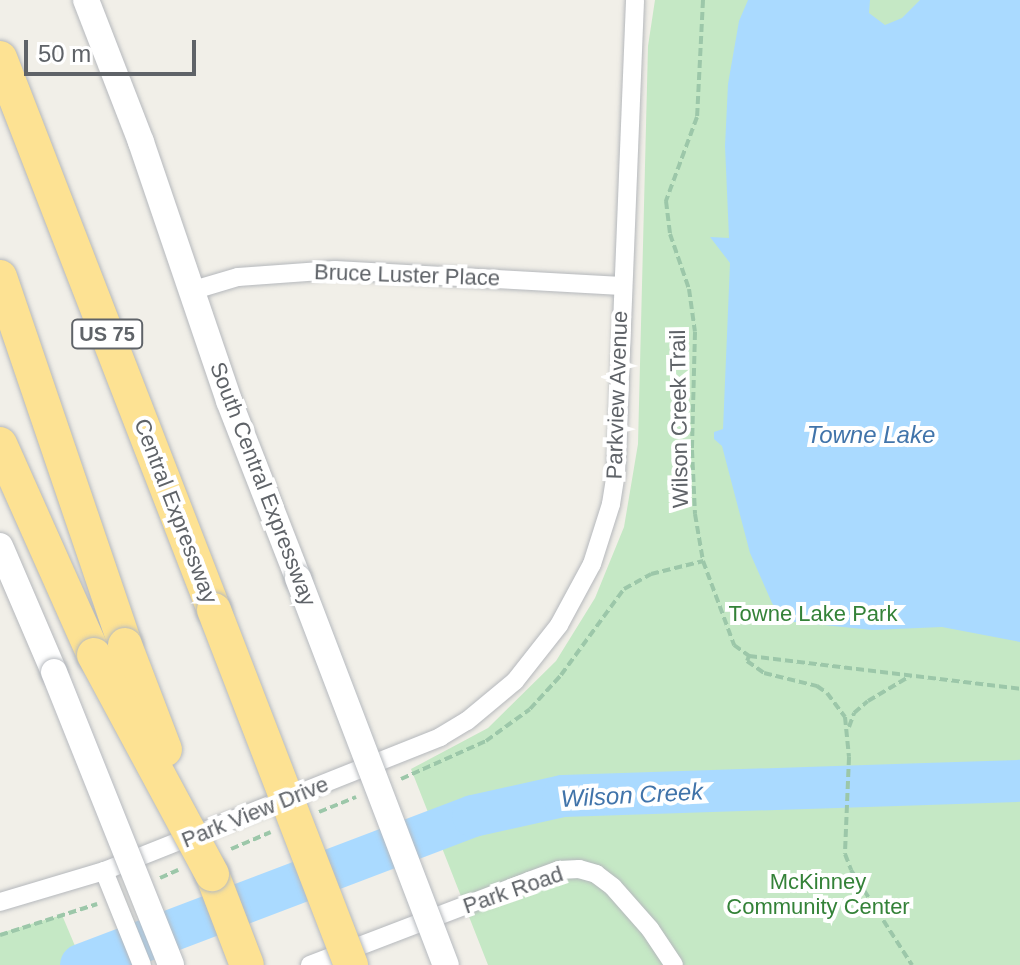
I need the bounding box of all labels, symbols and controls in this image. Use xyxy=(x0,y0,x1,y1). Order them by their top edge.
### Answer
scale bar xyxy=(28,24,200,74)
text: 50 m xyxy=(38,40,91,67)
street label: Bruce Luster Place xyxy=(314,259,500,291)
street label: Parkview Avenue xyxy=(601,310,633,480)
road number: US 75 xyxy=(71,318,143,350)
street label: Wilson Creek Trail xyxy=(664,329,694,509)
street label: South Central Expressway xyxy=(204,358,322,610)
street label: Central Expressway xyxy=(129,415,223,607)
water label: Towne Lake xyxy=(807,421,935,449)
park label: Towne Lake Park xyxy=(729,601,897,627)
street label: Park View Drive xyxy=(178,771,332,853)
water label: Wilson Creek xyxy=(560,777,704,813)
street label: Park Road xyxy=(460,861,566,919)
park label: McKinney Community Center xyxy=(726,868,910,920)

